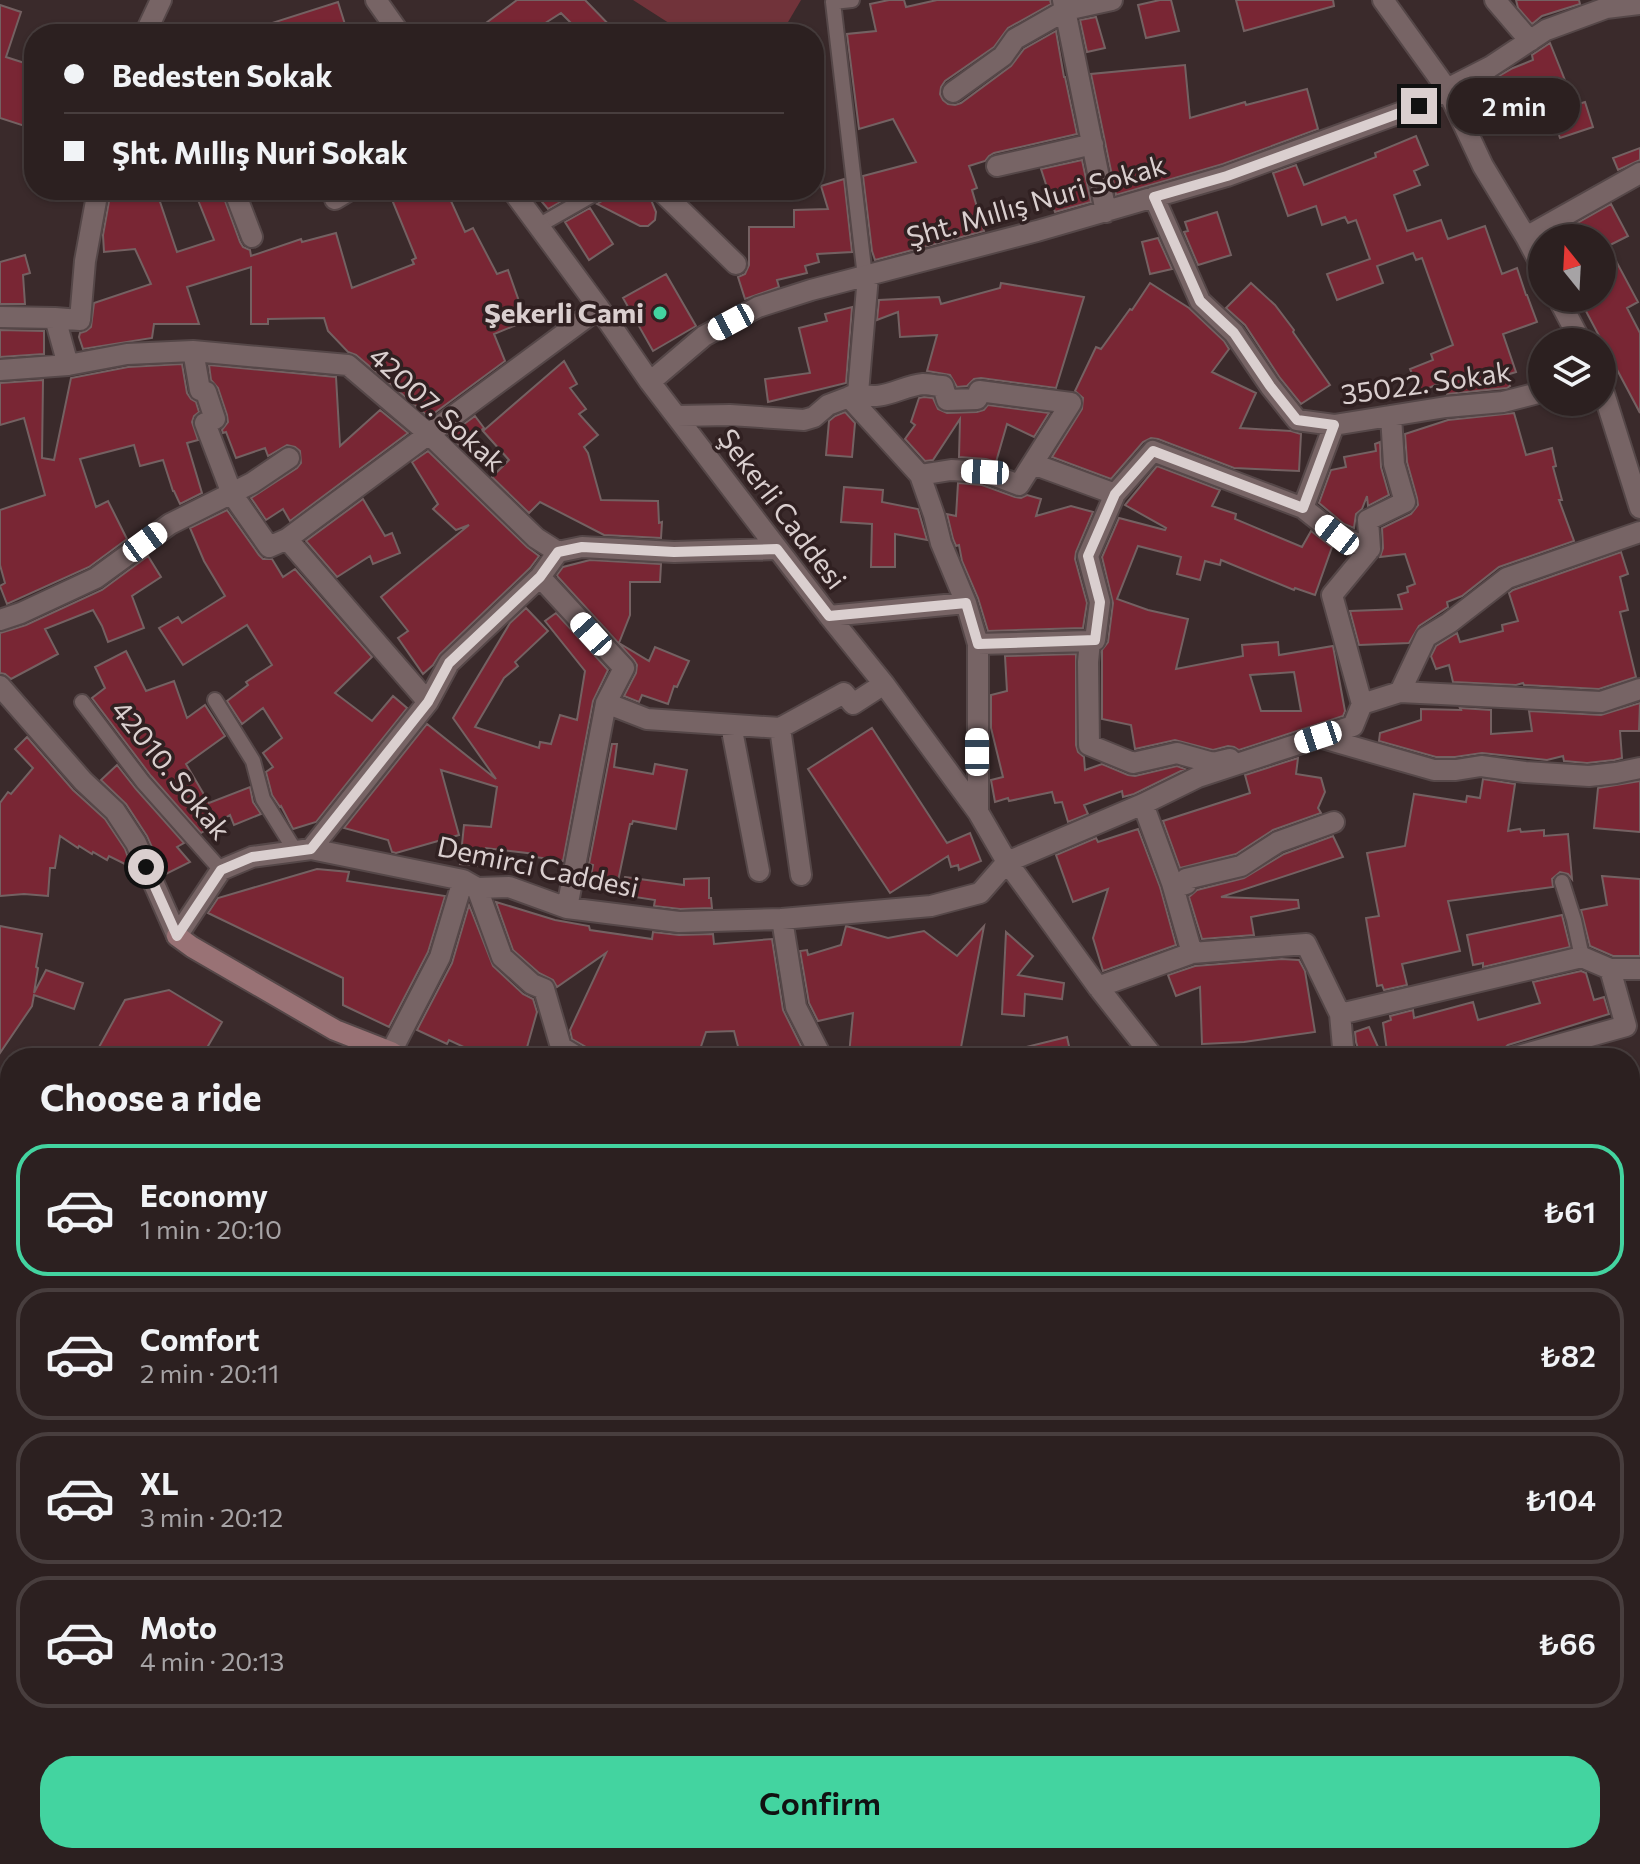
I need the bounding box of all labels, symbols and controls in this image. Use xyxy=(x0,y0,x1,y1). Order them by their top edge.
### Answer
text: Bedesten Sokak xyxy=(112,56,332,93)
callout: 2 min xyxy=(1447,78,1579,134)
route end xyxy=(1401,88,1437,124)
text: 2 min xyxy=(1482,90,1546,121)
text: Şht. Mıllış Nuri Sokak xyxy=(112,133,408,170)
street label: Şht. Mıllış Nuri Sokak xyxy=(902,147,1169,253)
north arrow xyxy=(1528,224,1616,312)
map controls xyxy=(1528,224,1616,416)
place label: Şekerli Cami xyxy=(484,295,644,329)
car xyxy=(704,300,758,344)
marker: Şekerli Cami xyxy=(651,304,669,322)
button: layers xyxy=(1528,328,1616,416)
street label: 42007. Sokak xyxy=(363,338,513,478)
street label: 35022. Sokak xyxy=(1339,353,1513,411)
street label: Şekerli Caddesi xyxy=(711,421,854,595)
car xyxy=(960,459,1010,485)
car xyxy=(1311,511,1363,559)
car xyxy=(119,518,171,566)
car xyxy=(566,608,616,660)
street label: 42010. Sokak xyxy=(105,693,238,846)
car xyxy=(1291,718,1345,756)
car xyxy=(965,728,989,776)
street label: Demirci Caddesi xyxy=(434,828,642,904)
route start xyxy=(128,849,164,885)
text: Choose a ride xyxy=(40,1074,261,1118)
icon: car xyxy=(44,1174,116,1246)
text: Economy xyxy=(140,1176,268,1213)
text: ₺61 xyxy=(1543,1192,1596,1229)
text: 1 min · 20:10 xyxy=(140,1213,282,1244)
icon: car xyxy=(44,1318,116,1390)
text: Comfort xyxy=(140,1320,259,1357)
text: ₺82 xyxy=(1540,1336,1596,1373)
text: 2 min · 20:11 xyxy=(140,1357,279,1388)
icon: car xyxy=(44,1462,116,1534)
text: XL xyxy=(140,1464,179,1501)
text: ₺104 xyxy=(1525,1480,1596,1517)
text: 3 min · 20:12 xyxy=(140,1501,283,1532)
icon: car xyxy=(44,1606,116,1678)
text: Moto xyxy=(140,1608,217,1645)
text: ₺66 xyxy=(1538,1624,1596,1661)
text: 4 min · 20:13 xyxy=(140,1645,284,1676)
button: Confirm xyxy=(40,1756,1600,1848)

